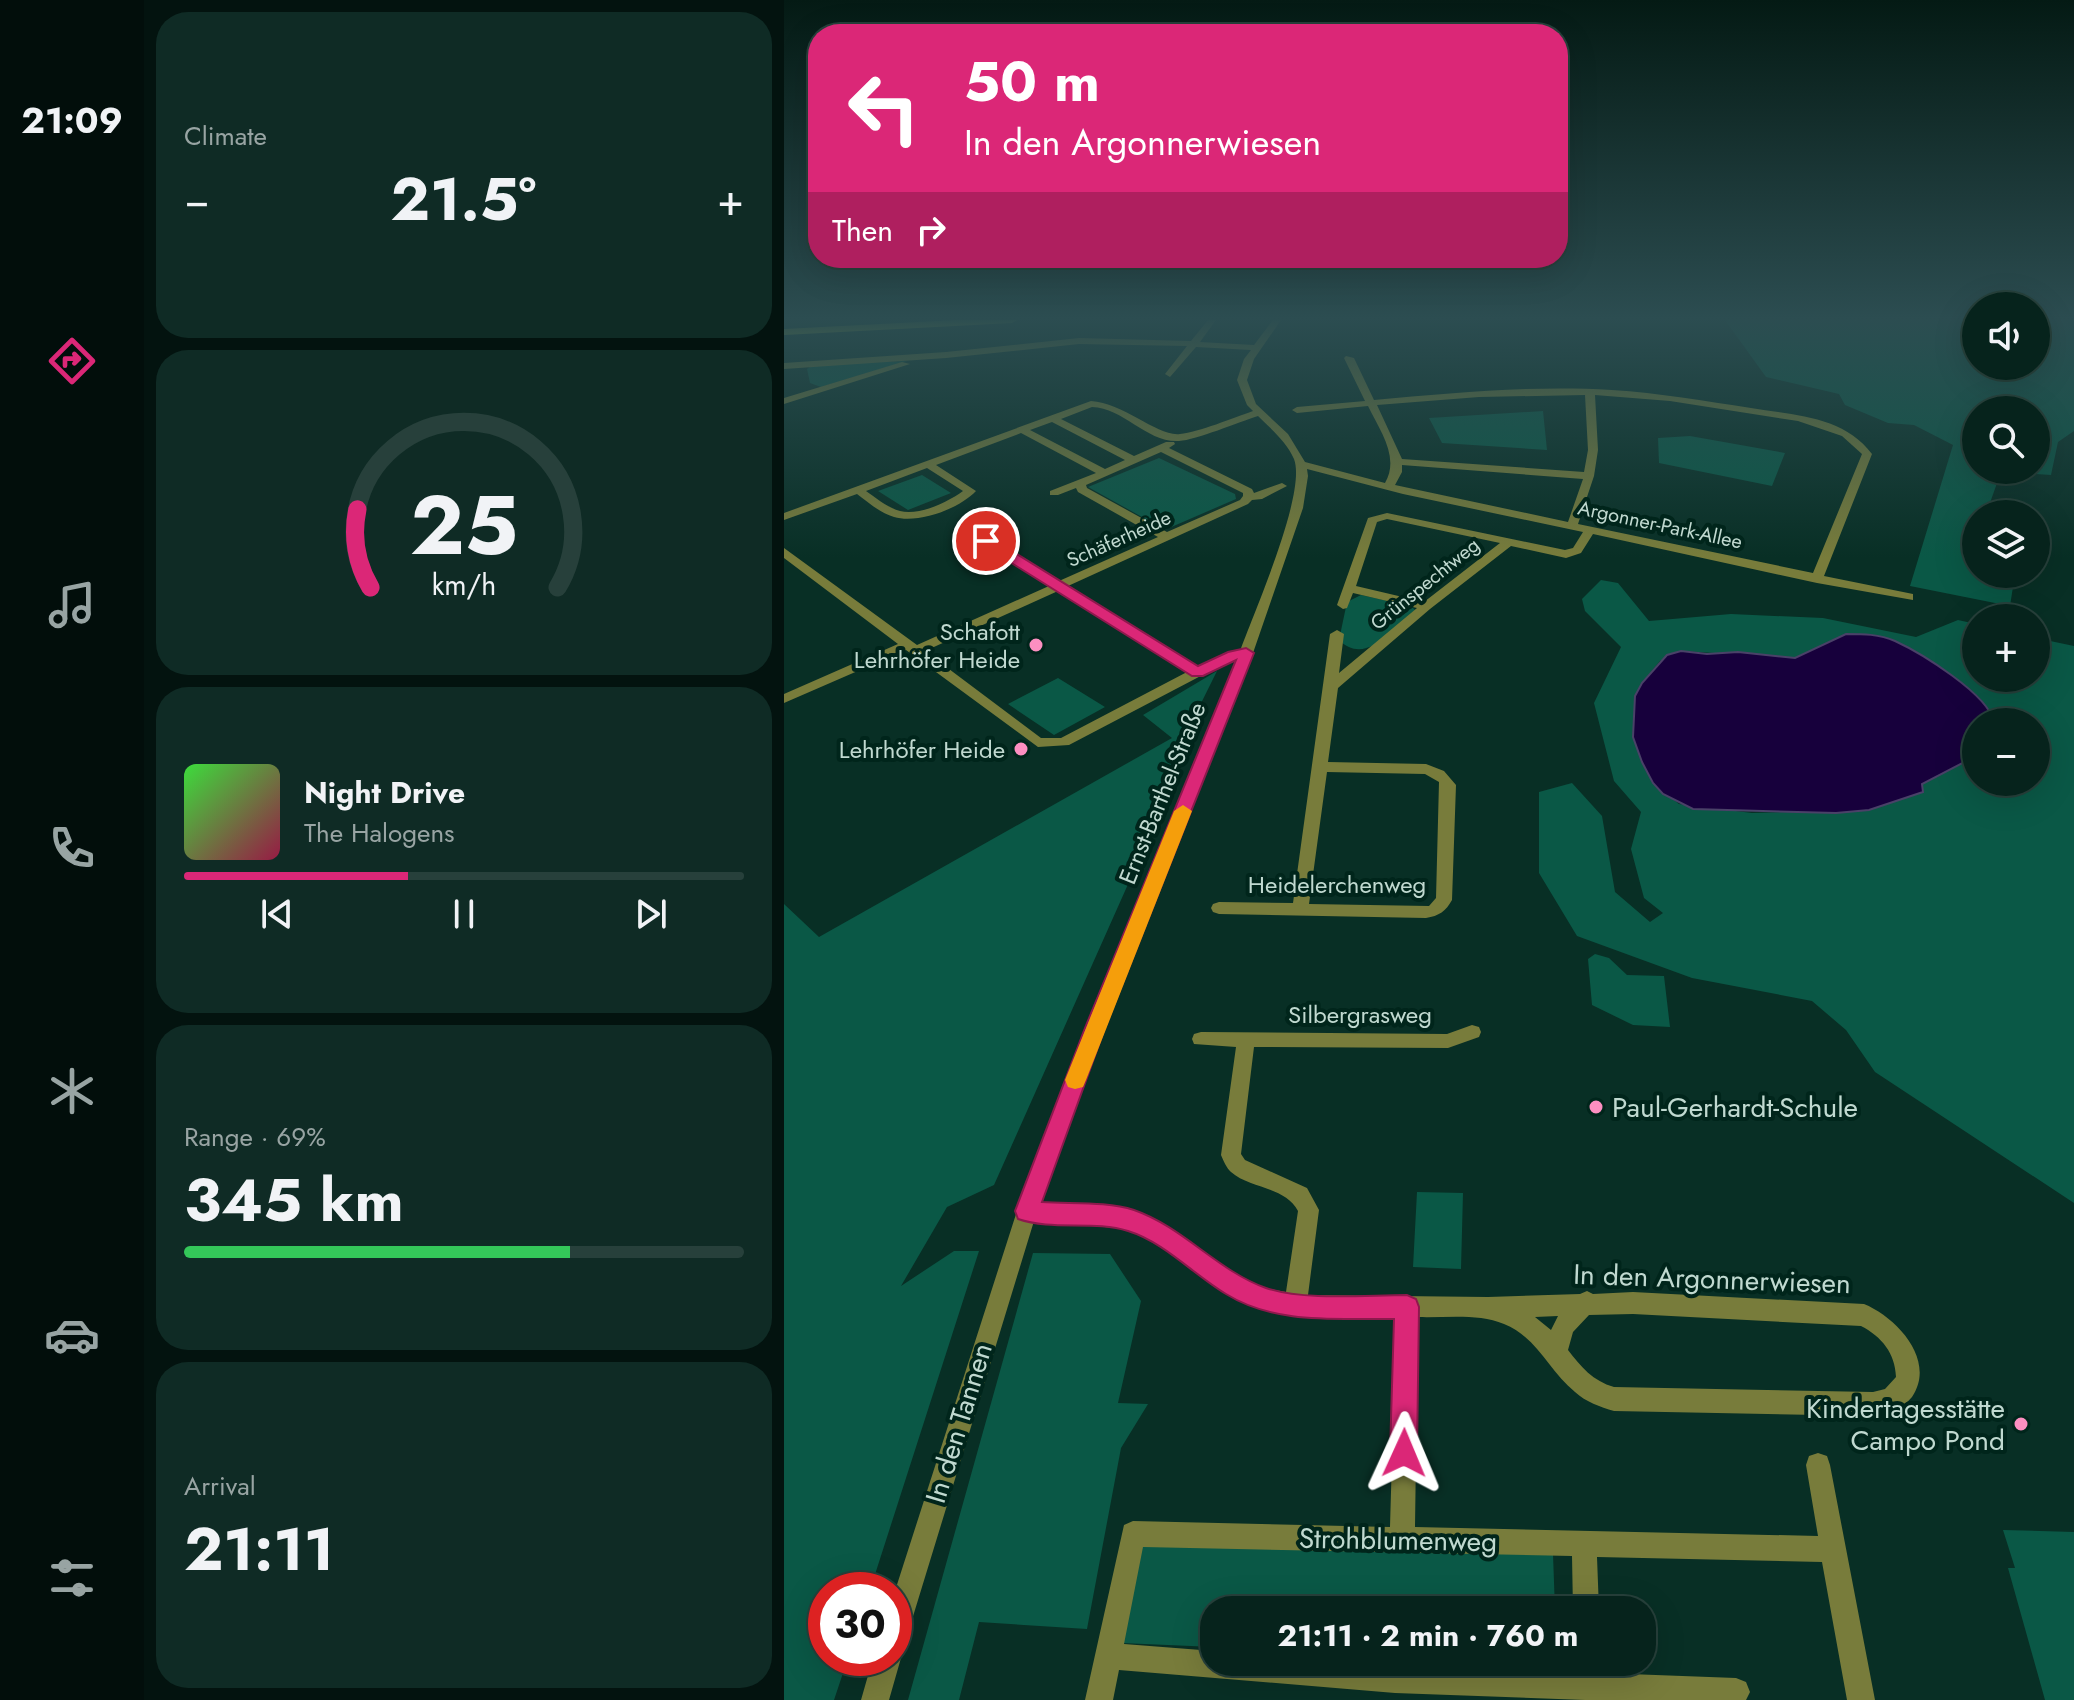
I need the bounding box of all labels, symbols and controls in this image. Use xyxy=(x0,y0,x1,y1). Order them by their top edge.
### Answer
text: 50 m xyxy=(964,41,1100,122)
icon: left xyxy=(832,56,936,160)
text: 21:09 xyxy=(21,94,123,146)
text: In den Argonnerwiesen xyxy=(964,116,1321,168)
text: Climate xyxy=(184,117,267,155)
text: 21.5° xyxy=(391,156,536,243)
text: − xyxy=(184,168,210,232)
text: + xyxy=(717,168,744,232)
icon: right xyxy=(909,208,953,252)
text: Then xyxy=(832,209,893,252)
map controls xyxy=(1962,292,2050,796)
button: sound xyxy=(1962,292,2050,380)
icon: directions xyxy=(44,333,100,389)
button: search xyxy=(1962,396,2050,484)
text: 25 xyxy=(410,465,518,585)
street label: Argonner-Park-Allee xyxy=(1575,493,1745,557)
button: layers xyxy=(1962,500,2050,588)
street label: Schäferheide xyxy=(1062,503,1176,575)
pin xyxy=(952,507,1020,575)
icon: arrive xyxy=(964,519,1008,563)
street label: Grünspechtweg xyxy=(1364,531,1486,637)
text: km/h xyxy=(432,565,496,607)
icon: music xyxy=(44,577,100,633)
button: + xyxy=(1962,604,2050,692)
place label: Schafott Lehrhöfer Heide xyxy=(854,614,1020,677)
marker: Schafott Lehrhöfer Heide xyxy=(1027,636,1045,654)
street label: Ernst-Barthel-Straße xyxy=(1110,697,1214,889)
button: − xyxy=(1962,708,2050,796)
place label: Lehrhöfer Heide xyxy=(839,732,1005,767)
marker: Lehrhöfer Heide xyxy=(1012,740,1030,758)
text: Night Drive xyxy=(304,771,465,814)
text: The Halogens xyxy=(304,814,455,852)
icon: phone xyxy=(44,820,100,876)
street label: Heidelerchenweg xyxy=(1248,867,1426,902)
icon: previous xyxy=(255,892,299,936)
icon: pause xyxy=(442,892,486,936)
icon: next xyxy=(629,892,673,936)
street label: Silbergrasweg xyxy=(1288,997,1432,1032)
icon: climate xyxy=(44,1063,100,1119)
place label: Paul-Gerhardt-Schule xyxy=(1612,1087,1858,1128)
marker: Paul-Gerhardt-Schule xyxy=(1587,1098,1605,1116)
text: Range · 69% xyxy=(184,1118,326,1156)
text: 345 km xyxy=(184,1157,404,1244)
street label: In den Argonnerwiesen xyxy=(1572,1254,1852,1304)
icon: car xyxy=(44,1307,100,1363)
street label: In den Tannen xyxy=(915,1338,1003,1508)
place label: Kindertagesstätte Campo Pond xyxy=(1806,1388,2005,1461)
position arrow xyxy=(1362,1411,1446,1495)
marker: Kindertagesstätte Campo Pond xyxy=(2012,1415,2030,1433)
text: Arrival xyxy=(184,1467,256,1505)
text: 21:11 xyxy=(184,1506,334,1593)
street label: Strohblumenweg xyxy=(1299,1518,1497,1562)
icon: filters xyxy=(44,1550,100,1606)
speed limit sign: 30 xyxy=(808,1572,912,1676)
text: 21:11 · 2 min · 760 m xyxy=(1278,1614,1578,1657)

